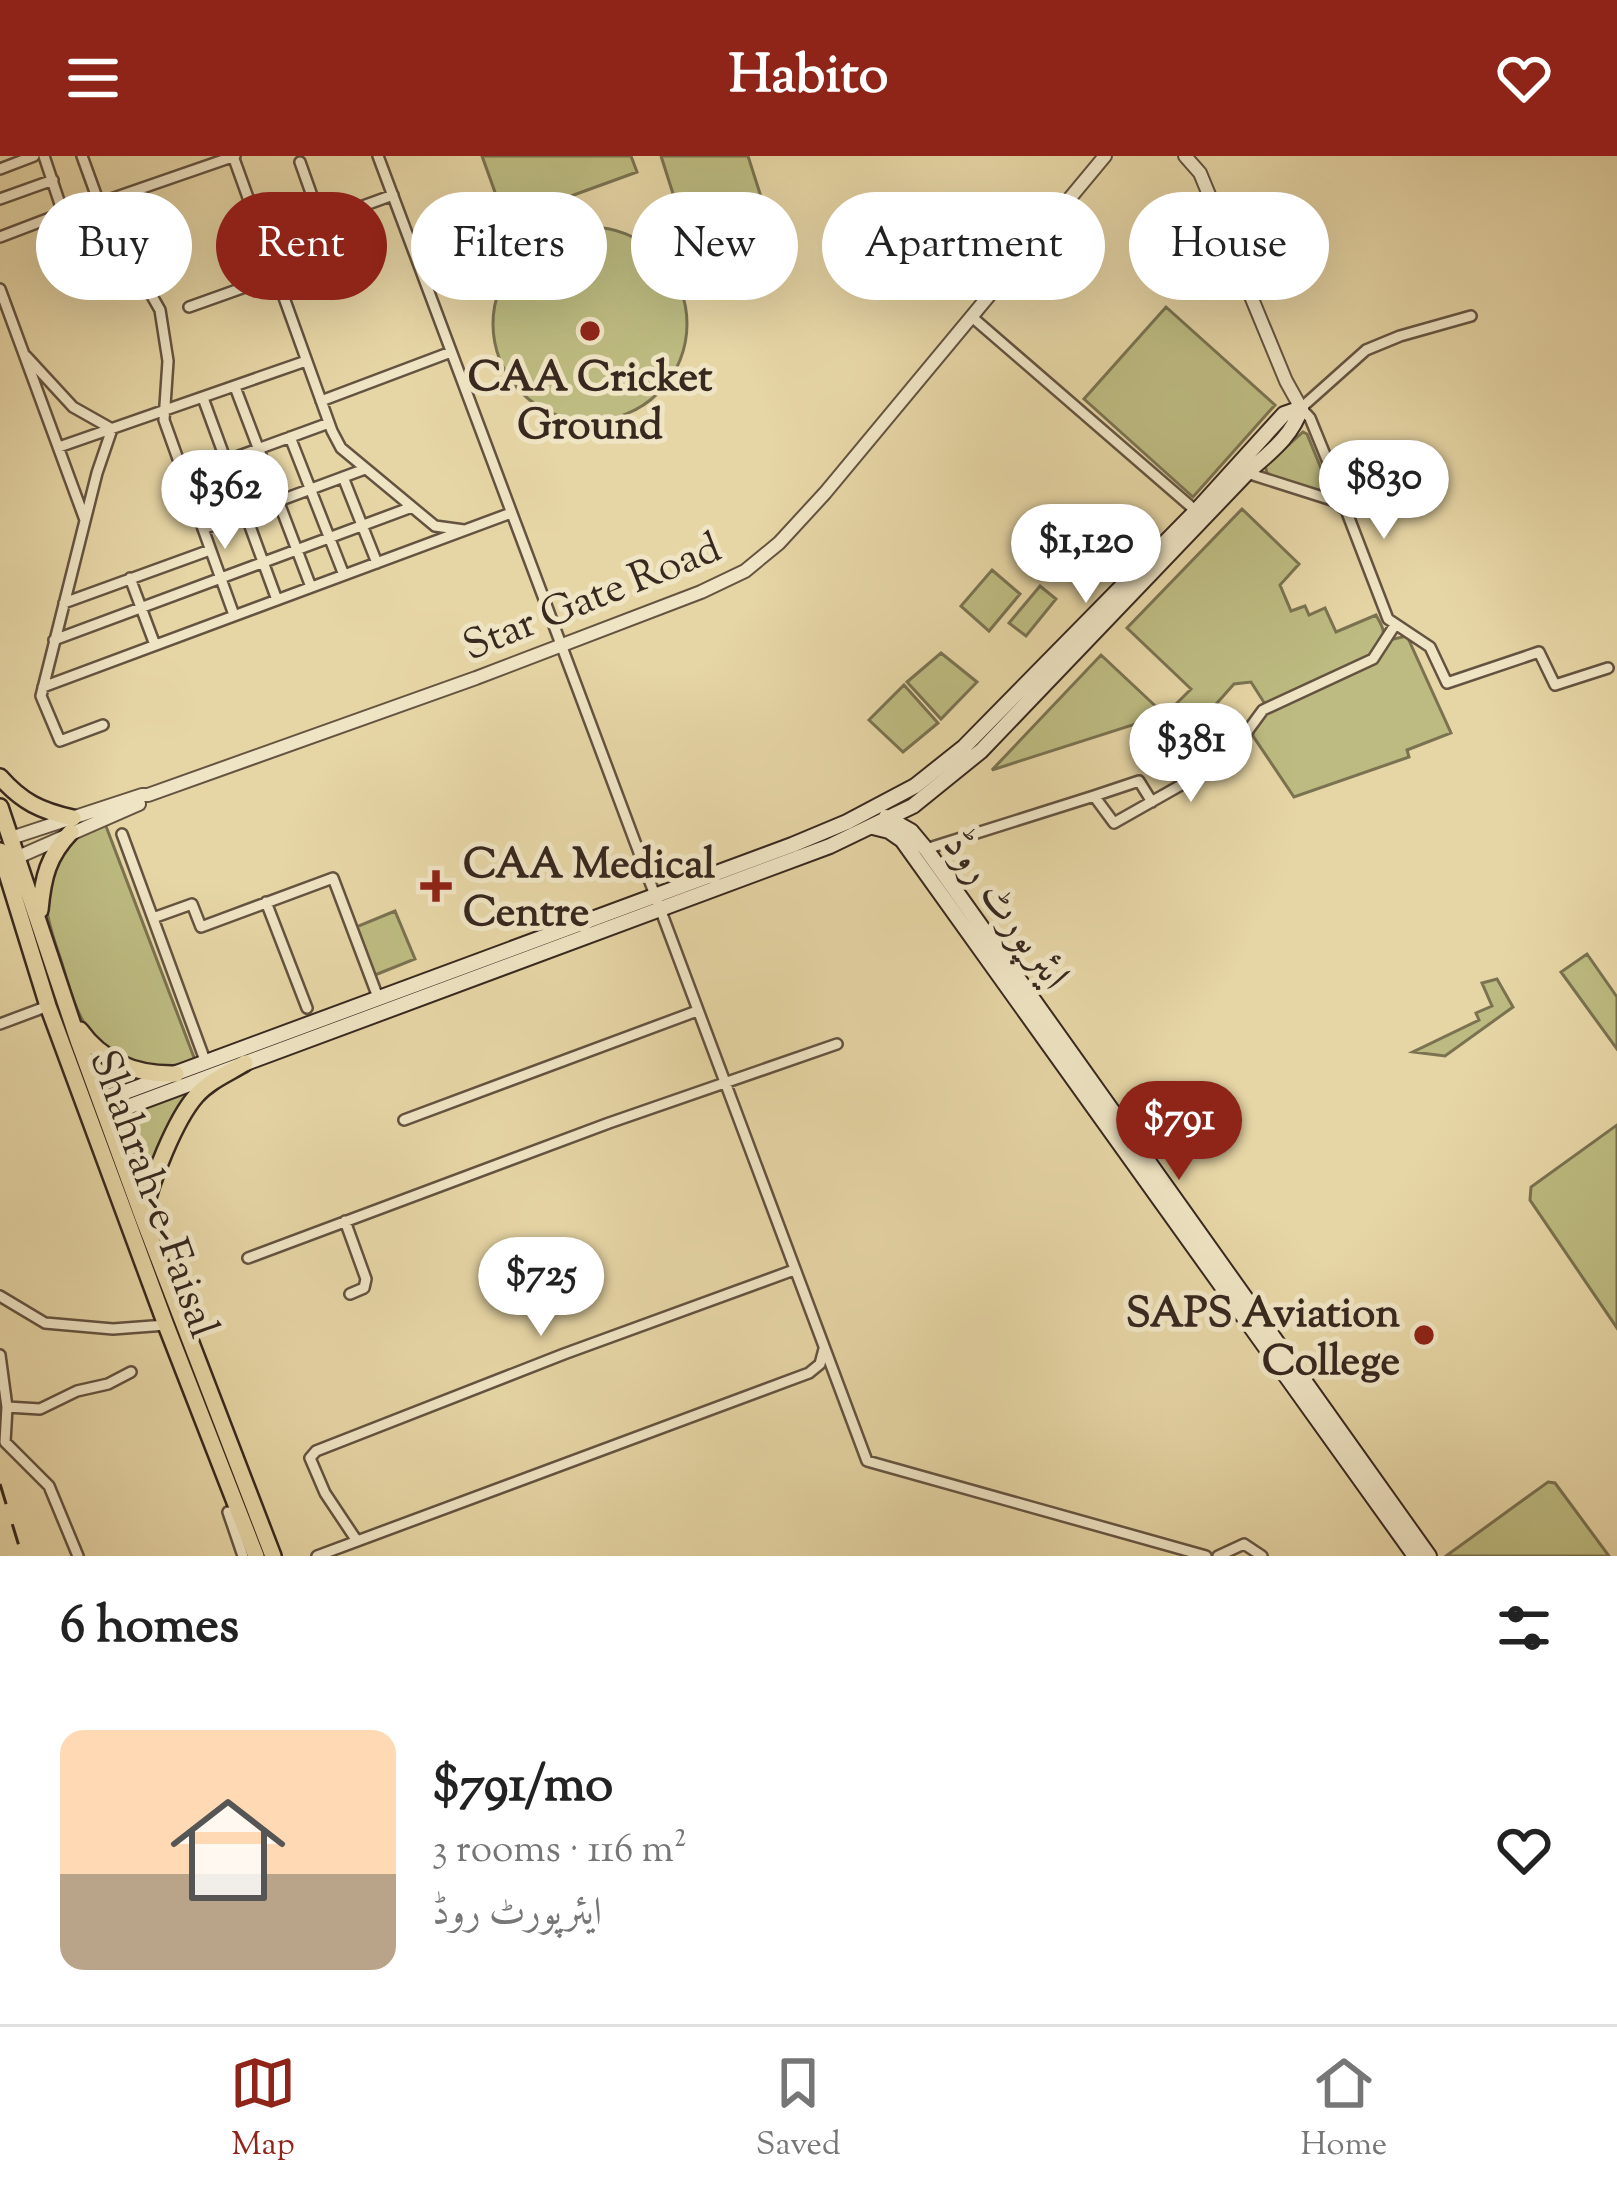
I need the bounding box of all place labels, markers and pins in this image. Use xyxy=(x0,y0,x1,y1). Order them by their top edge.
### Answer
marker: CAA Cricket Ground xyxy=(577,318,603,344)
place label: CAA Cricket Ground xyxy=(468,350,713,458)
pin: $830 xyxy=(1313,440,1455,542)
pin: $362 xyxy=(154,450,296,552)
pin: $1,120 xyxy=(988,504,1184,606)
pin: $381 xyxy=(1120,703,1262,805)
place label: CAA Medical Centre xyxy=(463,837,716,945)
marker: CAA Medical Centre xyxy=(420,870,452,902)
pin: $791 xyxy=(1108,1081,1250,1183)
pin: $725 xyxy=(470,1237,612,1339)
place label: SAPS Aviation College xyxy=(1126,1286,1400,1394)
marker: SAPS Aviation College xyxy=(1411,1322,1437,1348)

